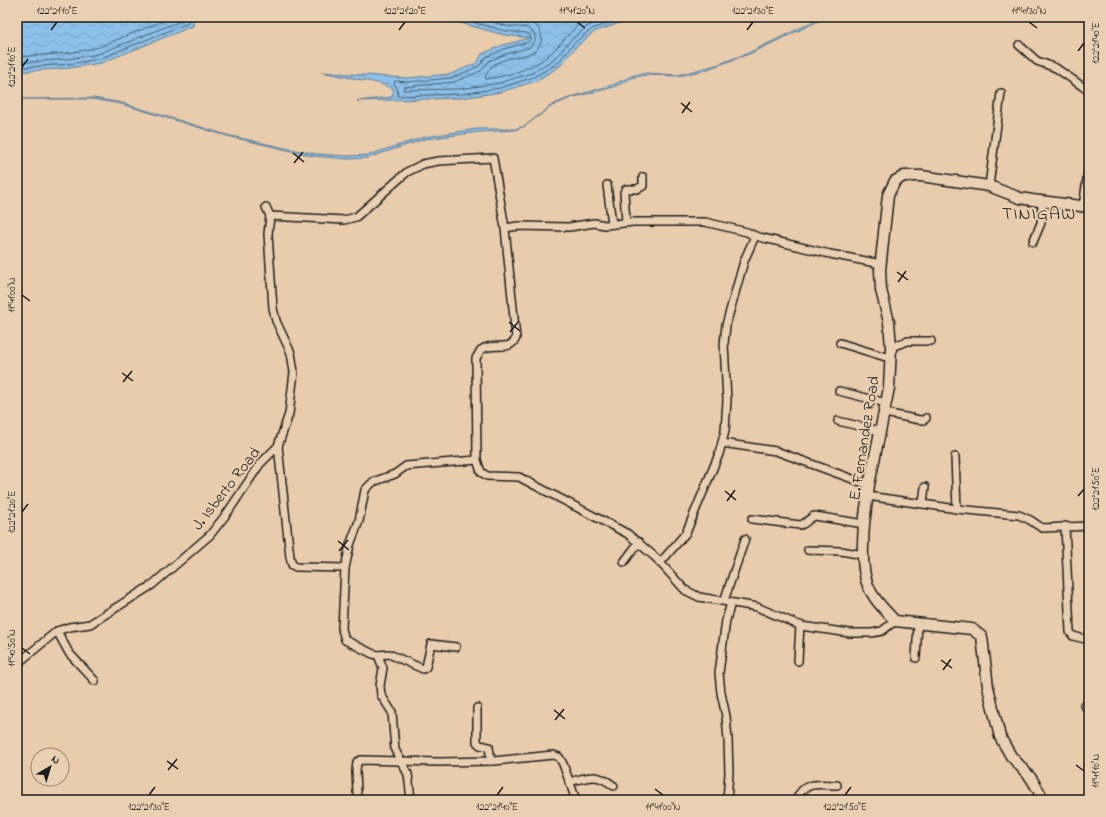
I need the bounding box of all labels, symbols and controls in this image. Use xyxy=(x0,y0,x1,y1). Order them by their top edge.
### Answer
text: 122°21'10"E xyxy=(37,4,77,19)
text: 122°21'20"E xyxy=(384,4,426,19)
text: 11°41'20"N xyxy=(559,4,595,19)
text: 122°21'30"E xyxy=(732,4,774,19)
text: 11°41'30"N xyxy=(1012,4,1047,19)
text: 122°21'40"E xyxy=(1089,22,1104,64)
text: 122°21'10"E xyxy=(5,47,20,87)
district label: TINIGAW xyxy=(1002,202,1076,228)
text: 11°41'00"N xyxy=(5,277,20,313)
street label: E. Fernandez Road xyxy=(843,374,887,502)
street label: J. Isberto Road xyxy=(186,442,267,536)
text: 122°21'50"E xyxy=(1089,467,1104,511)
text: 122°21'20"E xyxy=(5,491,20,533)
text: 11°40'50"N xyxy=(5,629,20,667)
north arrow xyxy=(30,747,70,787)
text: N xyxy=(48,751,63,769)
text: 11°41'10"N xyxy=(1089,754,1104,788)
text: 122°21'30"E xyxy=(128,800,170,815)
text: 122°21'40"E xyxy=(476,800,518,815)
text: 11°41'00"N xyxy=(645,800,681,815)
text: 122°21'50"E xyxy=(823,800,867,815)

